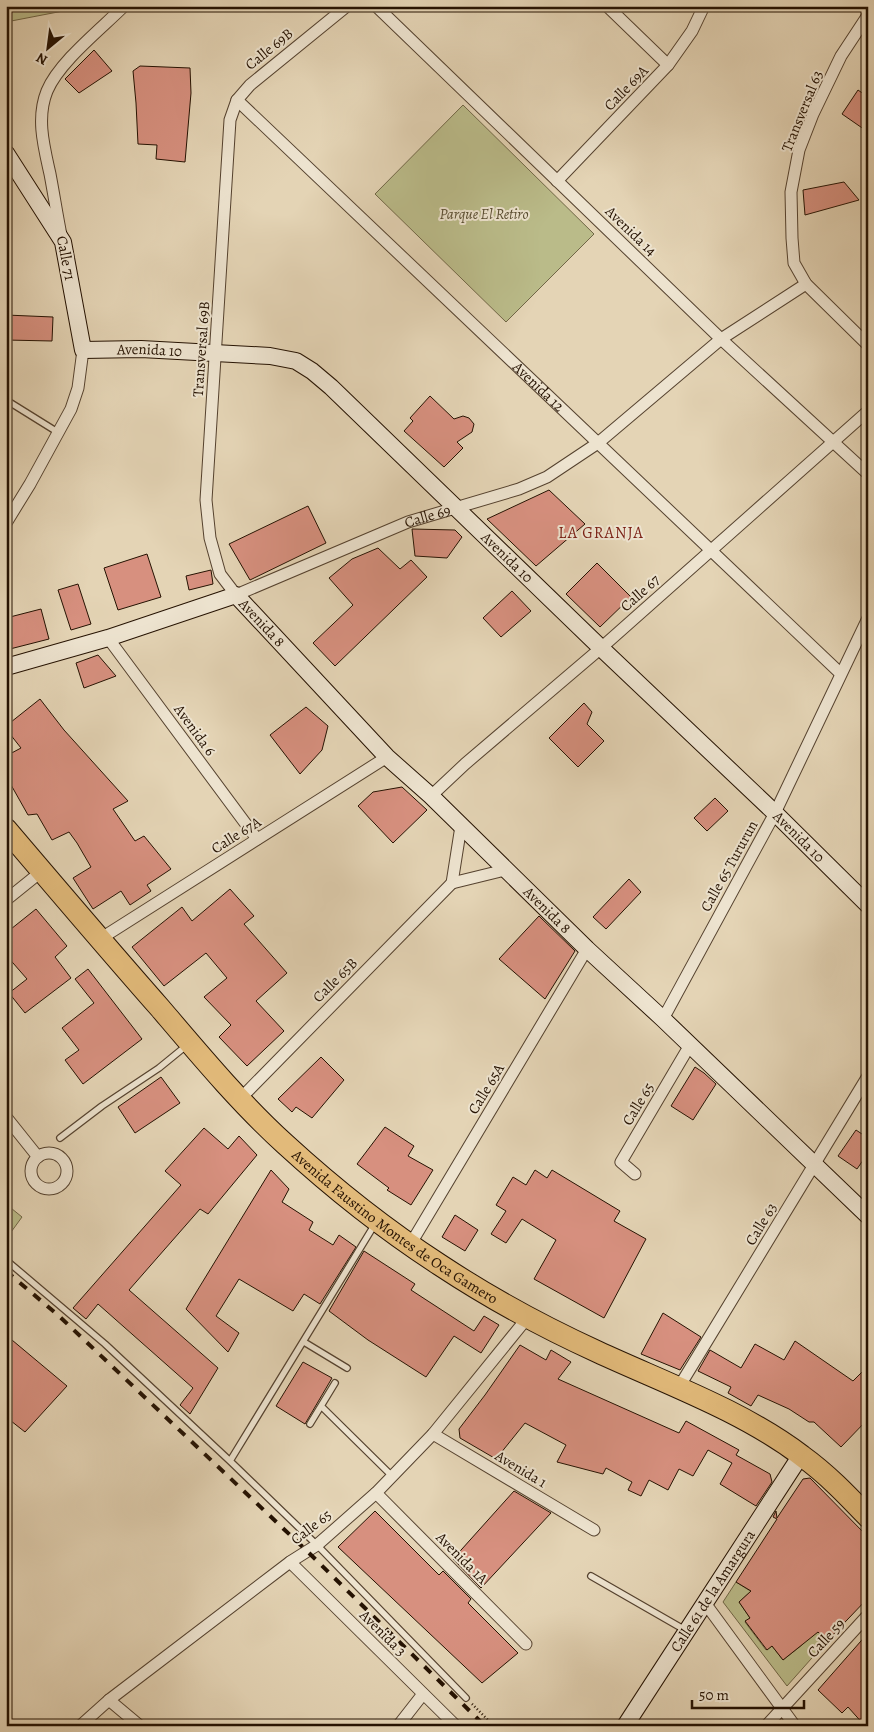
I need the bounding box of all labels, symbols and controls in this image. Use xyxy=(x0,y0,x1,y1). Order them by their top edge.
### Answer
north arrow xyxy=(22,22,72,72)
street label: Calle 69B xyxy=(241,24,297,74)
text: N xyxy=(33,48,51,70)
street label: Calle 69A xyxy=(599,61,653,115)
street label: Transversal 63 xyxy=(777,67,827,155)
street label: Avenida 14 xyxy=(600,201,661,261)
park label: Parque El Retiro xyxy=(440,204,528,224)
street label: Calle 71 xyxy=(52,234,80,282)
street label: Transversal 69B xyxy=(188,300,214,398)
street label: Avenida 10 xyxy=(116,339,183,361)
street label: Avenida 12 xyxy=(508,356,569,416)
street label: Calle 69 xyxy=(402,500,453,533)
district label: LA GRANJA xyxy=(558,522,644,544)
street label: Avenida 10 xyxy=(476,527,538,587)
street label: Calle 67 xyxy=(616,570,665,616)
street label: Avenida 8 xyxy=(234,593,289,651)
street label: Avenida 6 xyxy=(169,699,220,760)
street label: Avenida 10 xyxy=(768,806,829,867)
street label: Calle 67A xyxy=(207,812,265,858)
street label: Calle 65 Tururun xyxy=(696,817,762,915)
street label: Avenida 8 xyxy=(518,881,575,938)
street label: Calle 65B xyxy=(308,953,362,1007)
street label: Calle 65A xyxy=(463,1060,509,1118)
street label: Calle 65 xyxy=(617,1079,659,1129)
street label: Avenida Faustino Montes de Oca Gamero xyxy=(287,1144,502,1309)
street label: Calle 63 xyxy=(740,1199,782,1249)
street label: Avenida 1 xyxy=(490,1445,551,1492)
street label: Calle 65 xyxy=(286,1505,336,1549)
street label: Calle 61 de la Amargura xyxy=(666,1526,760,1656)
street label: Avenida 1A xyxy=(431,1527,493,1589)
street label: Avenida 3 xyxy=(355,1605,411,1661)
street label: Calle 59 xyxy=(803,1614,849,1662)
scale bar xyxy=(692,1677,804,1709)
text: 50 m xyxy=(699,1685,729,1705)

